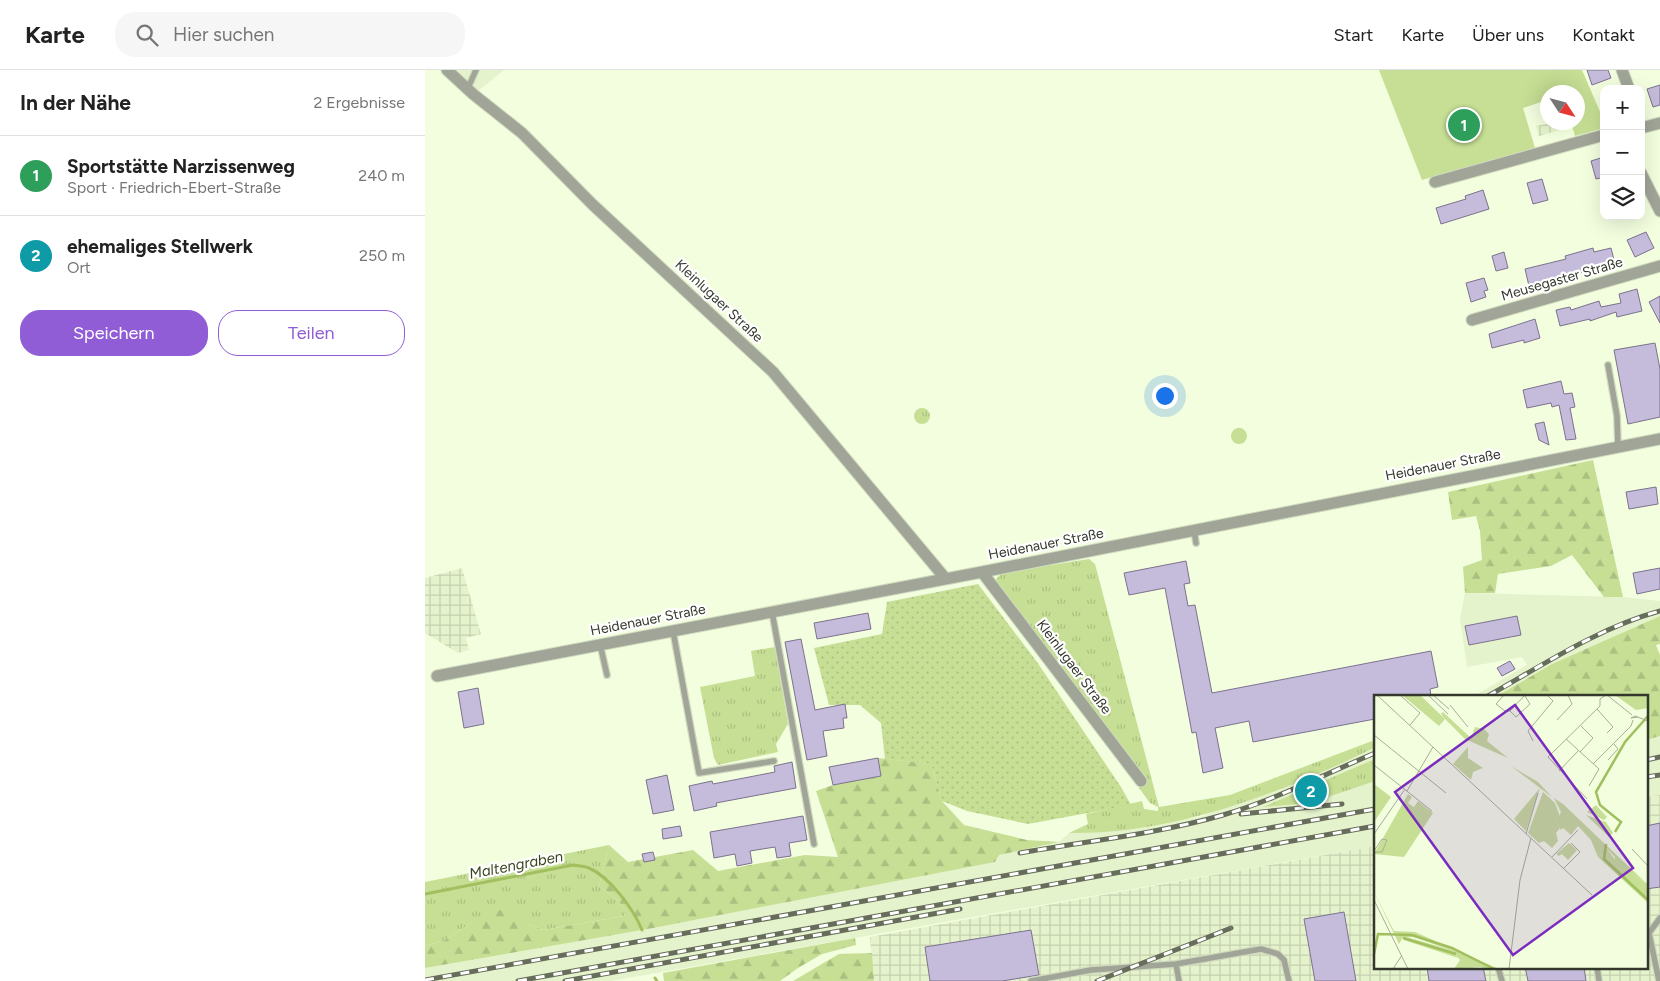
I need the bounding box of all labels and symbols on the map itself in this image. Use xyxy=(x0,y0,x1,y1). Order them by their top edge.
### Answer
north arrow xyxy=(1540,85,1585,130)
pin: 1 xyxy=(1448,106,1480,144)
street label: Meusegaster Straße xyxy=(1499,253,1625,305)
street label: Kleinlugaer Straße xyxy=(672,256,767,346)
your location xyxy=(1152,383,1178,409)
street label: Heidenauer Straße xyxy=(1384,445,1502,485)
street label: Heidenauer Straße xyxy=(987,524,1105,564)
street label: Heidenauer Straße xyxy=(589,600,707,640)
street label: Kleinlugaer Straße xyxy=(1033,616,1115,718)
inset map xyxy=(1374,695,1647,968)
pin: 2 xyxy=(1295,772,1327,810)
water label: Maltengraben xyxy=(468,847,564,883)

